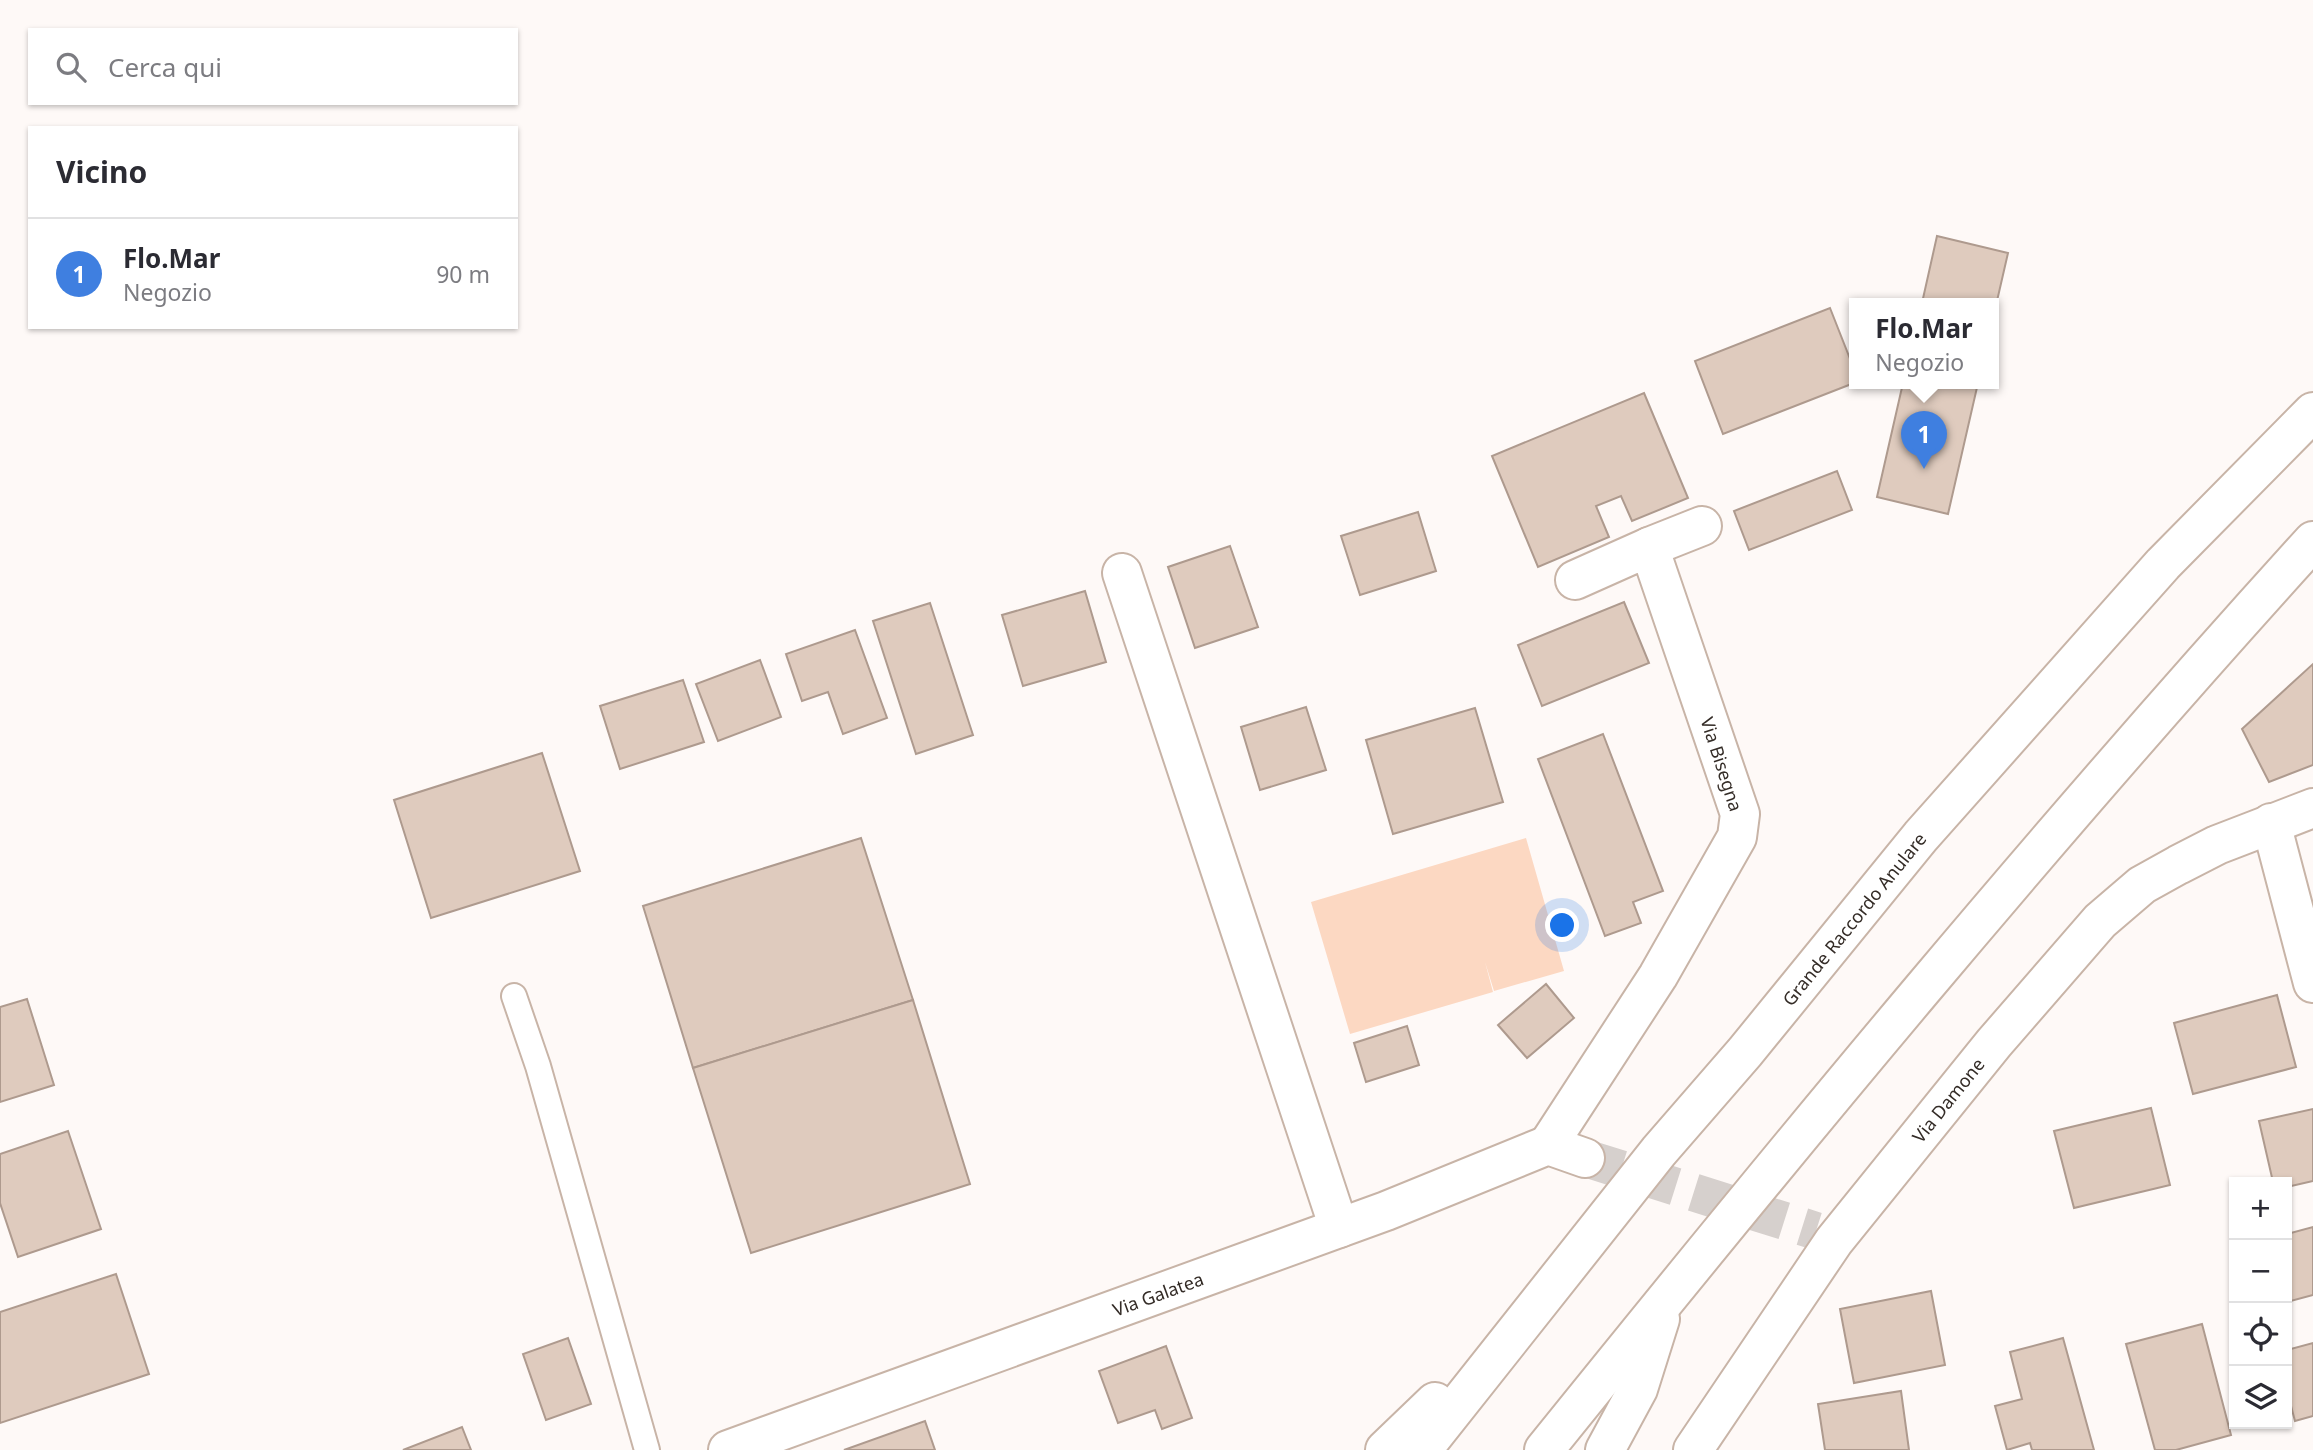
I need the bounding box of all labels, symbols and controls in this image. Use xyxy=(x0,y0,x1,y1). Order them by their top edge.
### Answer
search box xyxy=(28,28,518,105)
icon: search xyxy=(52,48,90,86)
text: Cerca qui xyxy=(108,49,222,85)
text: Vicino xyxy=(56,151,147,192)
text: Flo.Mar xyxy=(123,240,220,276)
text: 1 xyxy=(72,258,86,290)
text: 90 m xyxy=(436,258,490,290)
text: Negozio xyxy=(123,276,212,308)
popup xyxy=(1849,298,1999,389)
text: Flo.Mar xyxy=(1875,310,1973,346)
text: Negozio xyxy=(1875,346,1964,378)
pin: 1 xyxy=(1901,411,1947,469)
street label: Via Bisegna xyxy=(1696,714,1748,814)
street label: Grande Raccordo Anulare xyxy=(1777,827,1931,1011)
your location xyxy=(1545,908,1579,942)
street label: Via Damone xyxy=(1906,1053,1990,1147)
map controls xyxy=(2229,1177,2292,1429)
button: + xyxy=(2229,1177,2292,1240)
button: − xyxy=(2229,1240,2292,1303)
street label: Via Galatea xyxy=(1109,1266,1207,1322)
button: locate xyxy=(2229,1303,2292,1366)
button: layers xyxy=(2229,1366,2292,1429)

